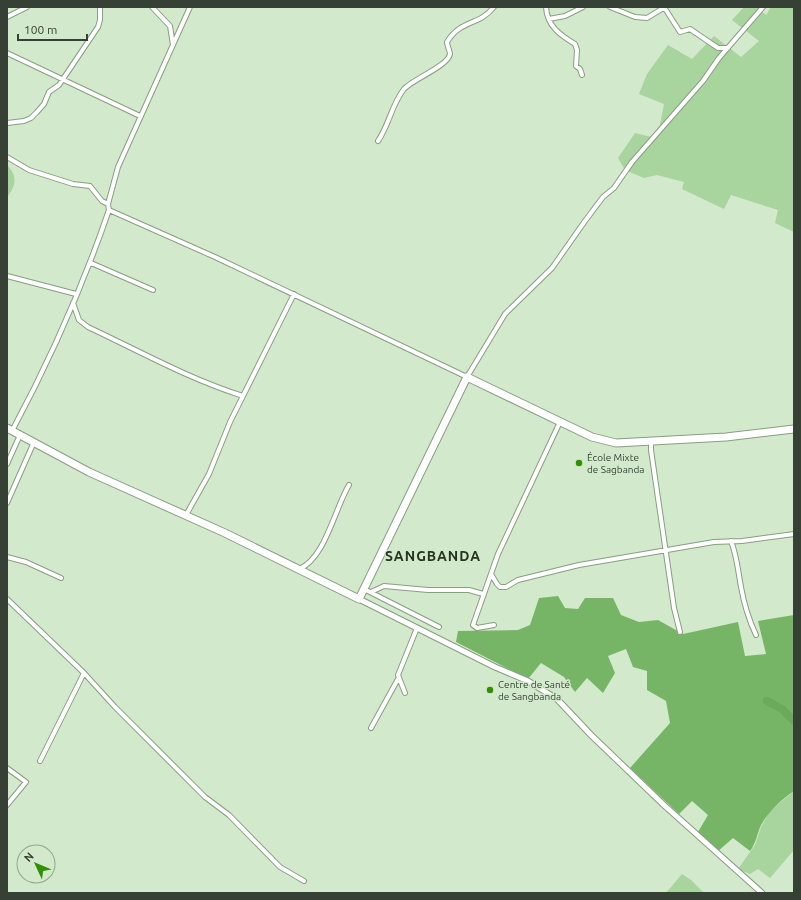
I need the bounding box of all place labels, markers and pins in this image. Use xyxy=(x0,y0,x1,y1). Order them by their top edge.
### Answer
place label: École Mixte de Sagbanda xyxy=(587,451,645,475)
marker: École Mixte de Sagbanda xyxy=(574,458,584,468)
place label: Centre de Santé de Sangbanda xyxy=(498,679,570,702)
marker: Centre de Santé de Sangbanda xyxy=(485,685,495,695)

